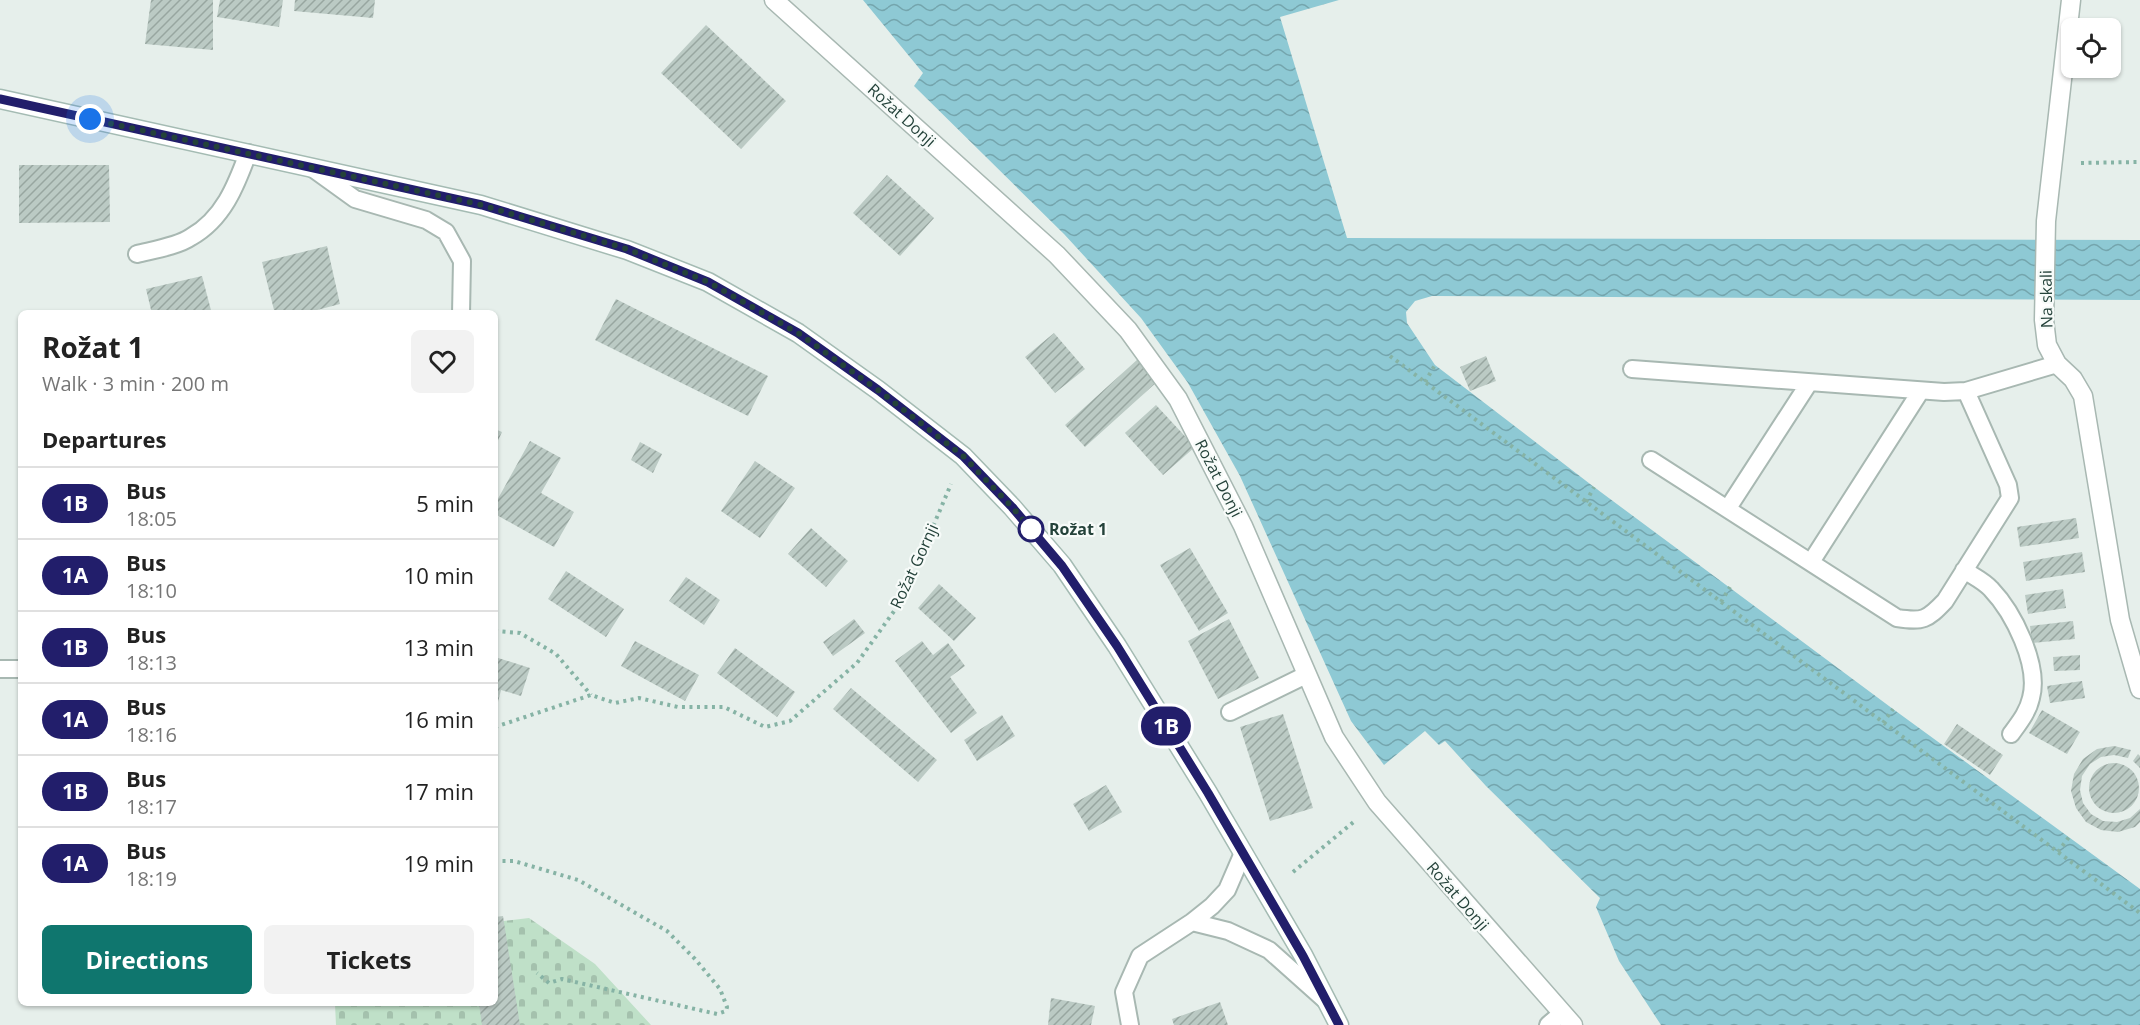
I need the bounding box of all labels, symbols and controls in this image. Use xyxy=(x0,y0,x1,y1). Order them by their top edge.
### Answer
map controls xyxy=(2061,18,2121,78)
button: locate xyxy=(2061,18,2121,78)
street label: Rožat Donji xyxy=(863,78,941,152)
your location xyxy=(75,104,105,134)
street label: Na skali xyxy=(2034,270,2058,328)
text: Rožat 1 xyxy=(42,328,144,366)
button: heart xyxy=(411,330,474,393)
text: Walk · 3 min · 200 m xyxy=(42,370,229,397)
text: Departures xyxy=(42,424,166,454)
street label: Rožat Donji xyxy=(1190,435,1248,521)
text: Bus xyxy=(126,475,166,505)
text: 5 min xyxy=(416,488,474,518)
text: 1B xyxy=(62,489,88,517)
text: 18:05 xyxy=(126,505,177,532)
marker: Rožat 1 xyxy=(1018,516,1044,542)
place label: Rožat 1 xyxy=(1049,518,1107,540)
street label: Rožat Gornji xyxy=(885,520,943,612)
text: Bus xyxy=(126,547,166,577)
text: 10 min xyxy=(404,560,474,590)
text: 1A xyxy=(62,561,88,589)
text: 18:10 xyxy=(126,577,177,604)
text: Bus xyxy=(126,619,166,649)
text: 13 min xyxy=(404,632,474,662)
text: 1B xyxy=(62,633,88,661)
text: 18:13 xyxy=(126,649,177,676)
text: Bus xyxy=(126,691,166,721)
text: 16 min xyxy=(404,704,474,734)
text: 1A xyxy=(62,705,88,733)
line badge: 1B xyxy=(1139,706,1193,746)
text: 1B xyxy=(1153,712,1179,740)
text: 18:16 xyxy=(126,721,177,748)
text: Bus xyxy=(126,763,166,793)
text: 17 min xyxy=(404,776,474,806)
text: 1B xyxy=(62,777,88,805)
text: 18:17 xyxy=(126,793,177,820)
text: Bus xyxy=(126,835,166,865)
text: 19 min xyxy=(404,848,474,878)
text: 1A xyxy=(62,849,88,877)
street label: Rožat Donji xyxy=(1422,857,1494,935)
text: 18:19 xyxy=(126,865,177,892)
button: Directions xyxy=(42,925,252,994)
button: Tickets xyxy=(264,925,474,994)

